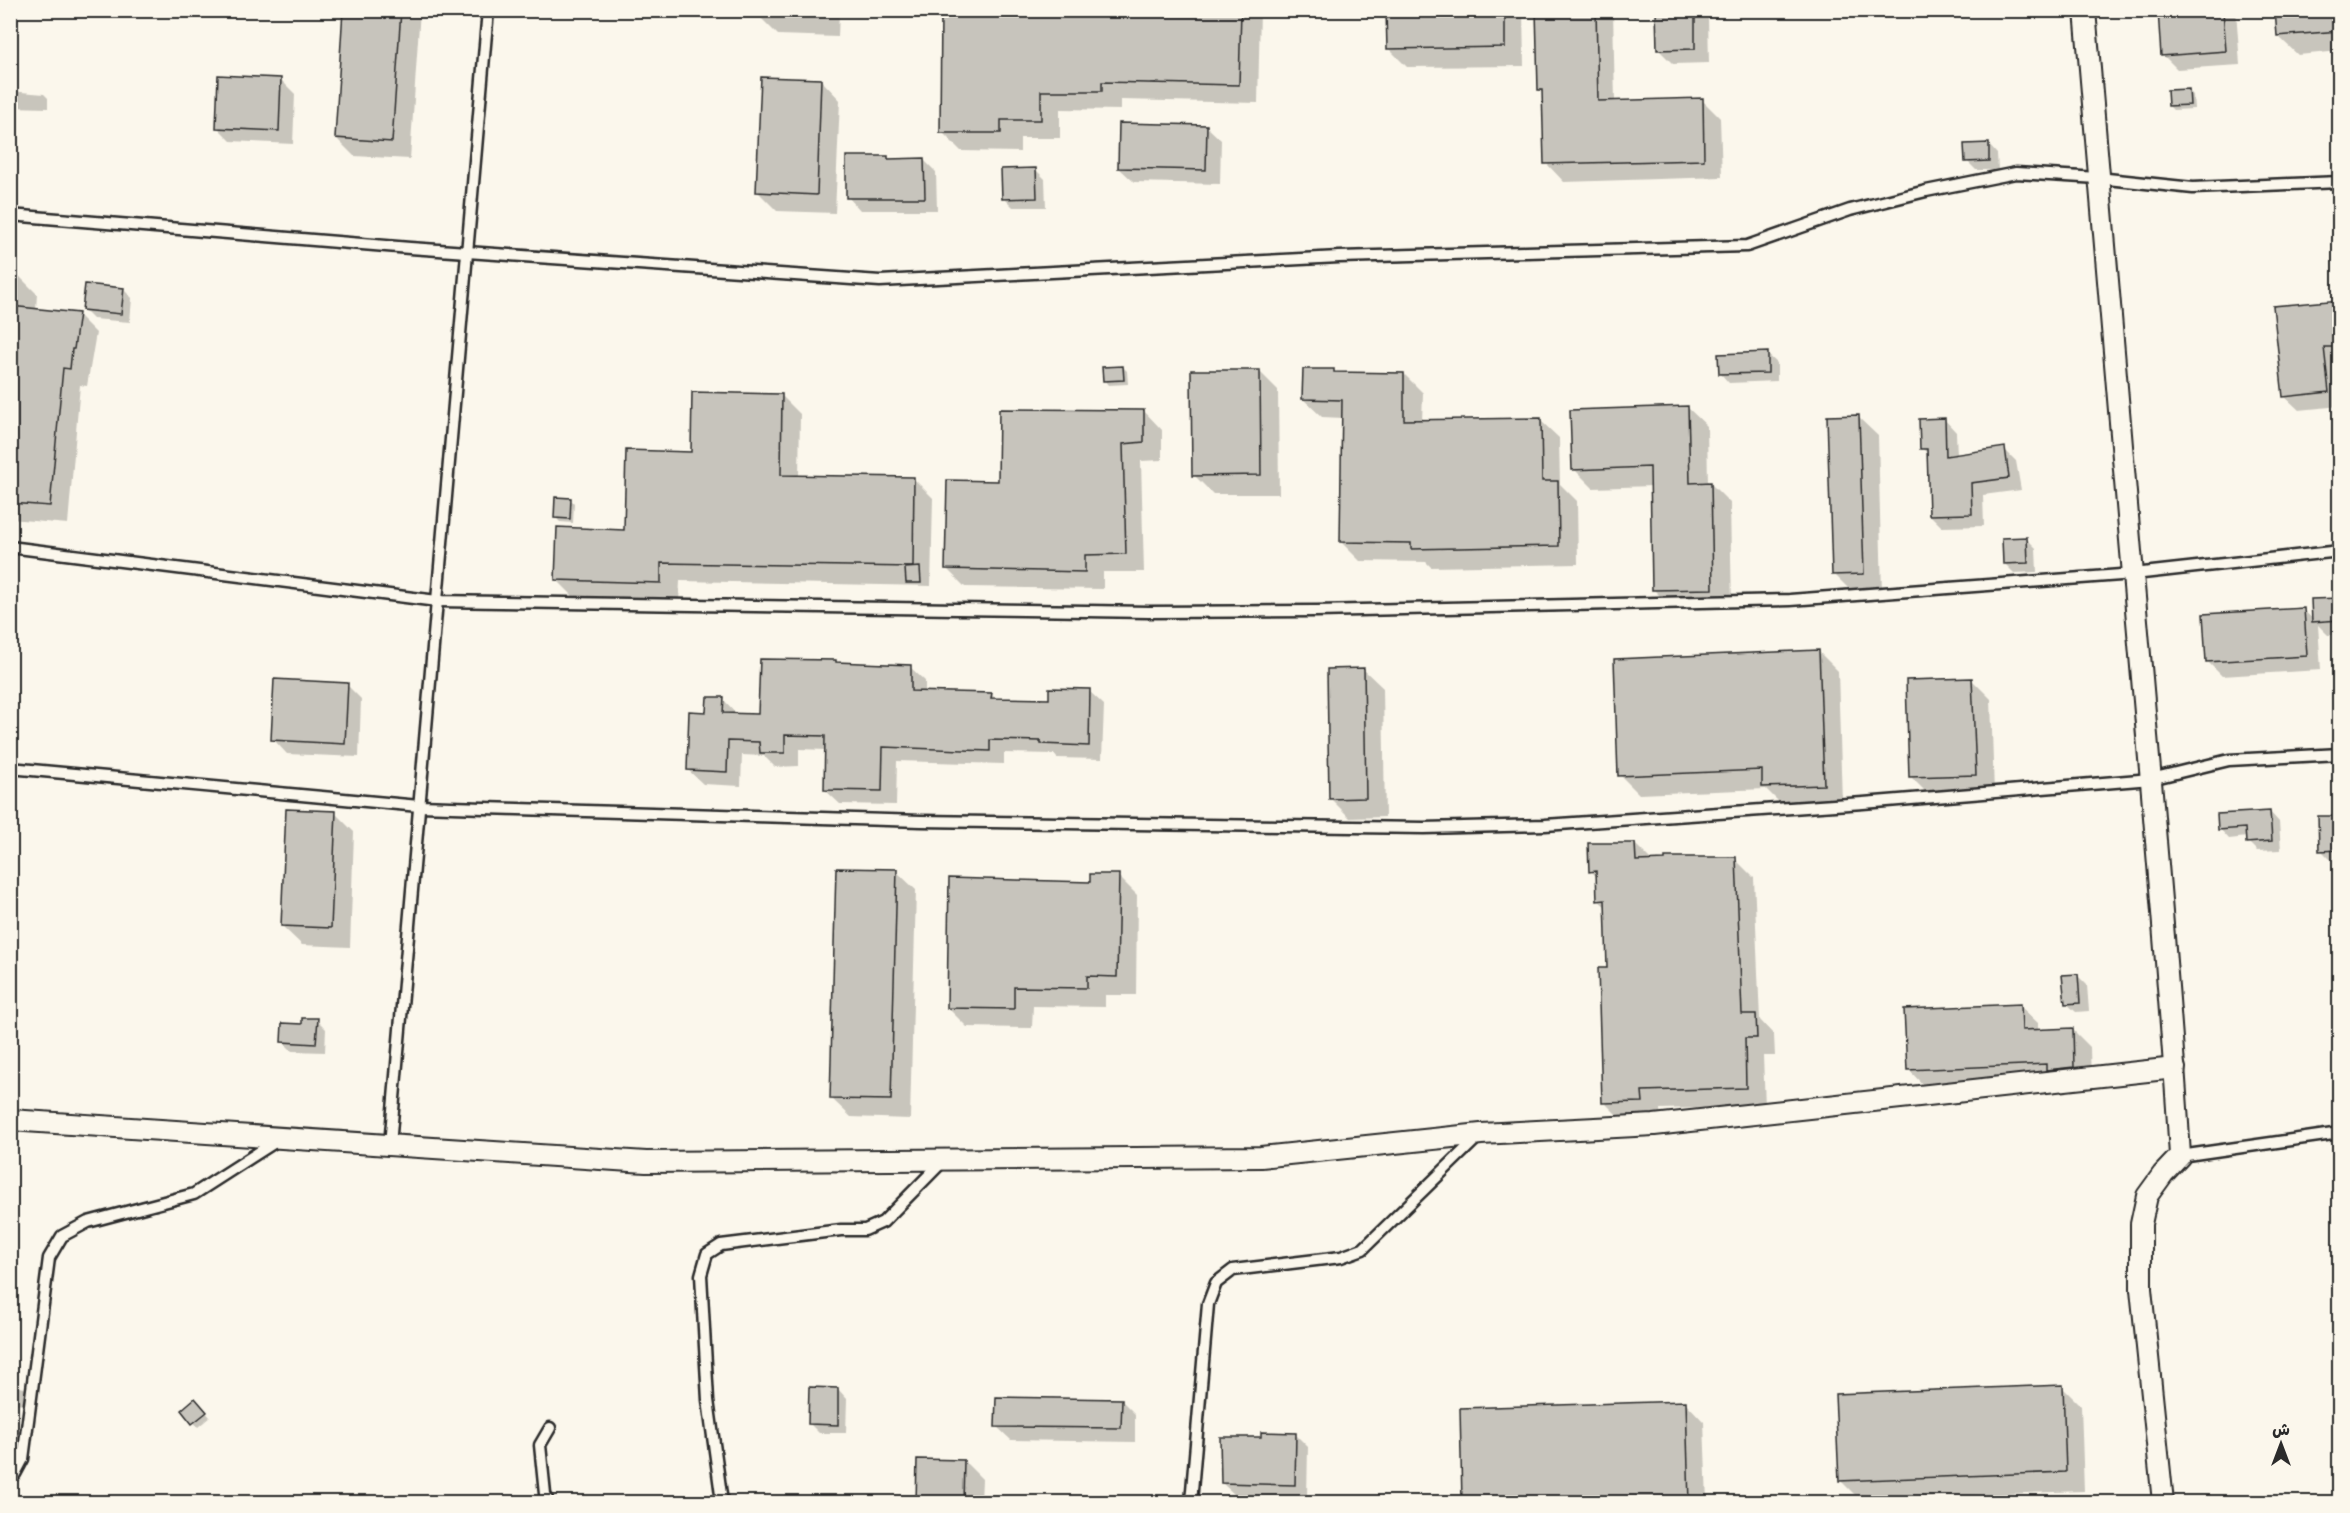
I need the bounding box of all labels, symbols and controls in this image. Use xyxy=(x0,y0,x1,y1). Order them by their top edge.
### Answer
north arrow xyxy=(2251,1414,2311,1474)
text: ش xyxy=(2272,1418,2290,1439)

